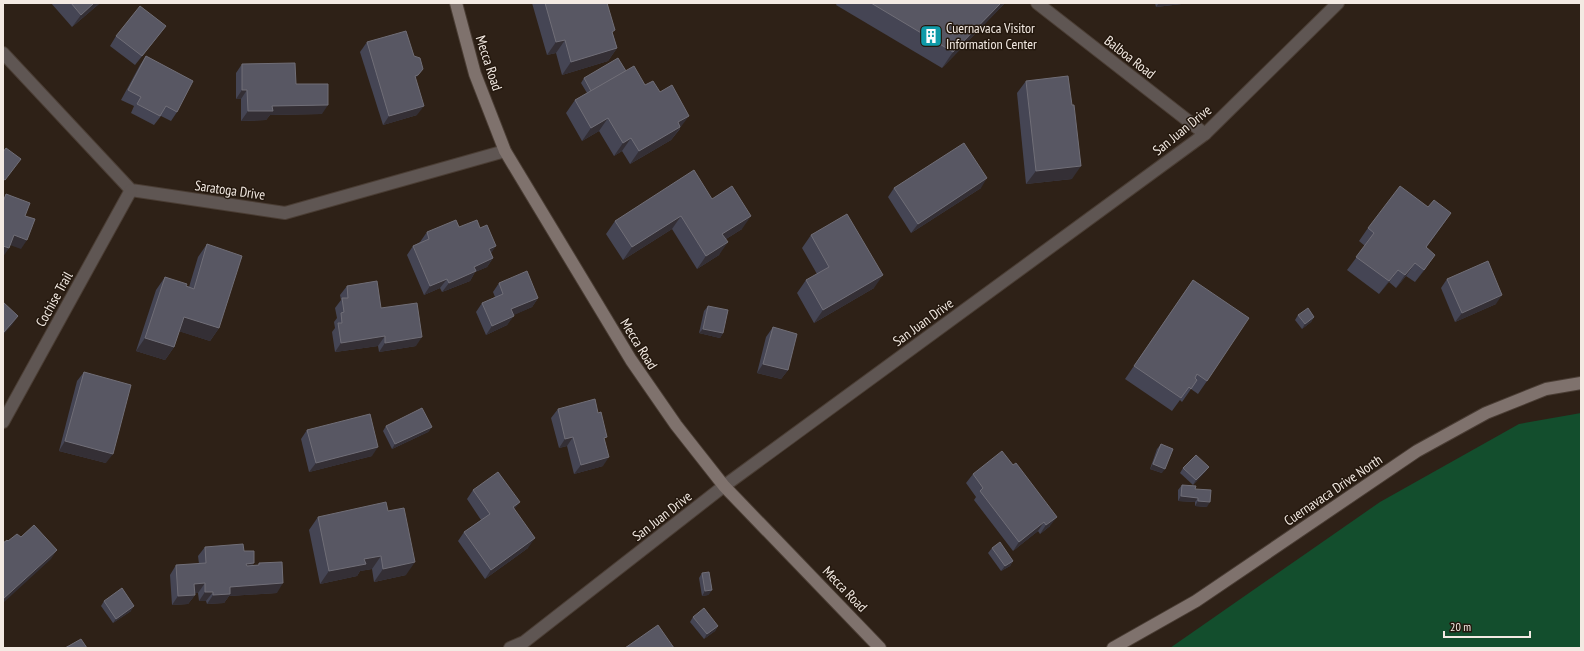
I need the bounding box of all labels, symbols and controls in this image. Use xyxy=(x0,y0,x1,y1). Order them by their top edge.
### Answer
place label: Cuernavaca Visitor Information Center xyxy=(946,19,1037,53)
building icon: Cuernavaca Visitor Information Center xyxy=(918,23,944,49)
street label: Balboa Road xyxy=(1101,31,1159,83)
street label: Mecca Road xyxy=(472,33,506,93)
street label: San Juan Drive xyxy=(1149,101,1215,159)
street label: Saratoga Drive xyxy=(194,176,267,204)
street label: Cochise Trail xyxy=(32,268,77,330)
street label: San Juan Drive xyxy=(889,294,957,350)
street label: Mecca Road xyxy=(616,315,662,373)
street label: Cuernavaca Drive North xyxy=(1281,451,1385,529)
street label: San Juan Drive xyxy=(629,487,695,545)
street label: Mecca Road xyxy=(819,562,871,616)
scale bar xyxy=(1444,613,1530,639)
text: 20 m xyxy=(1450,619,1471,634)

